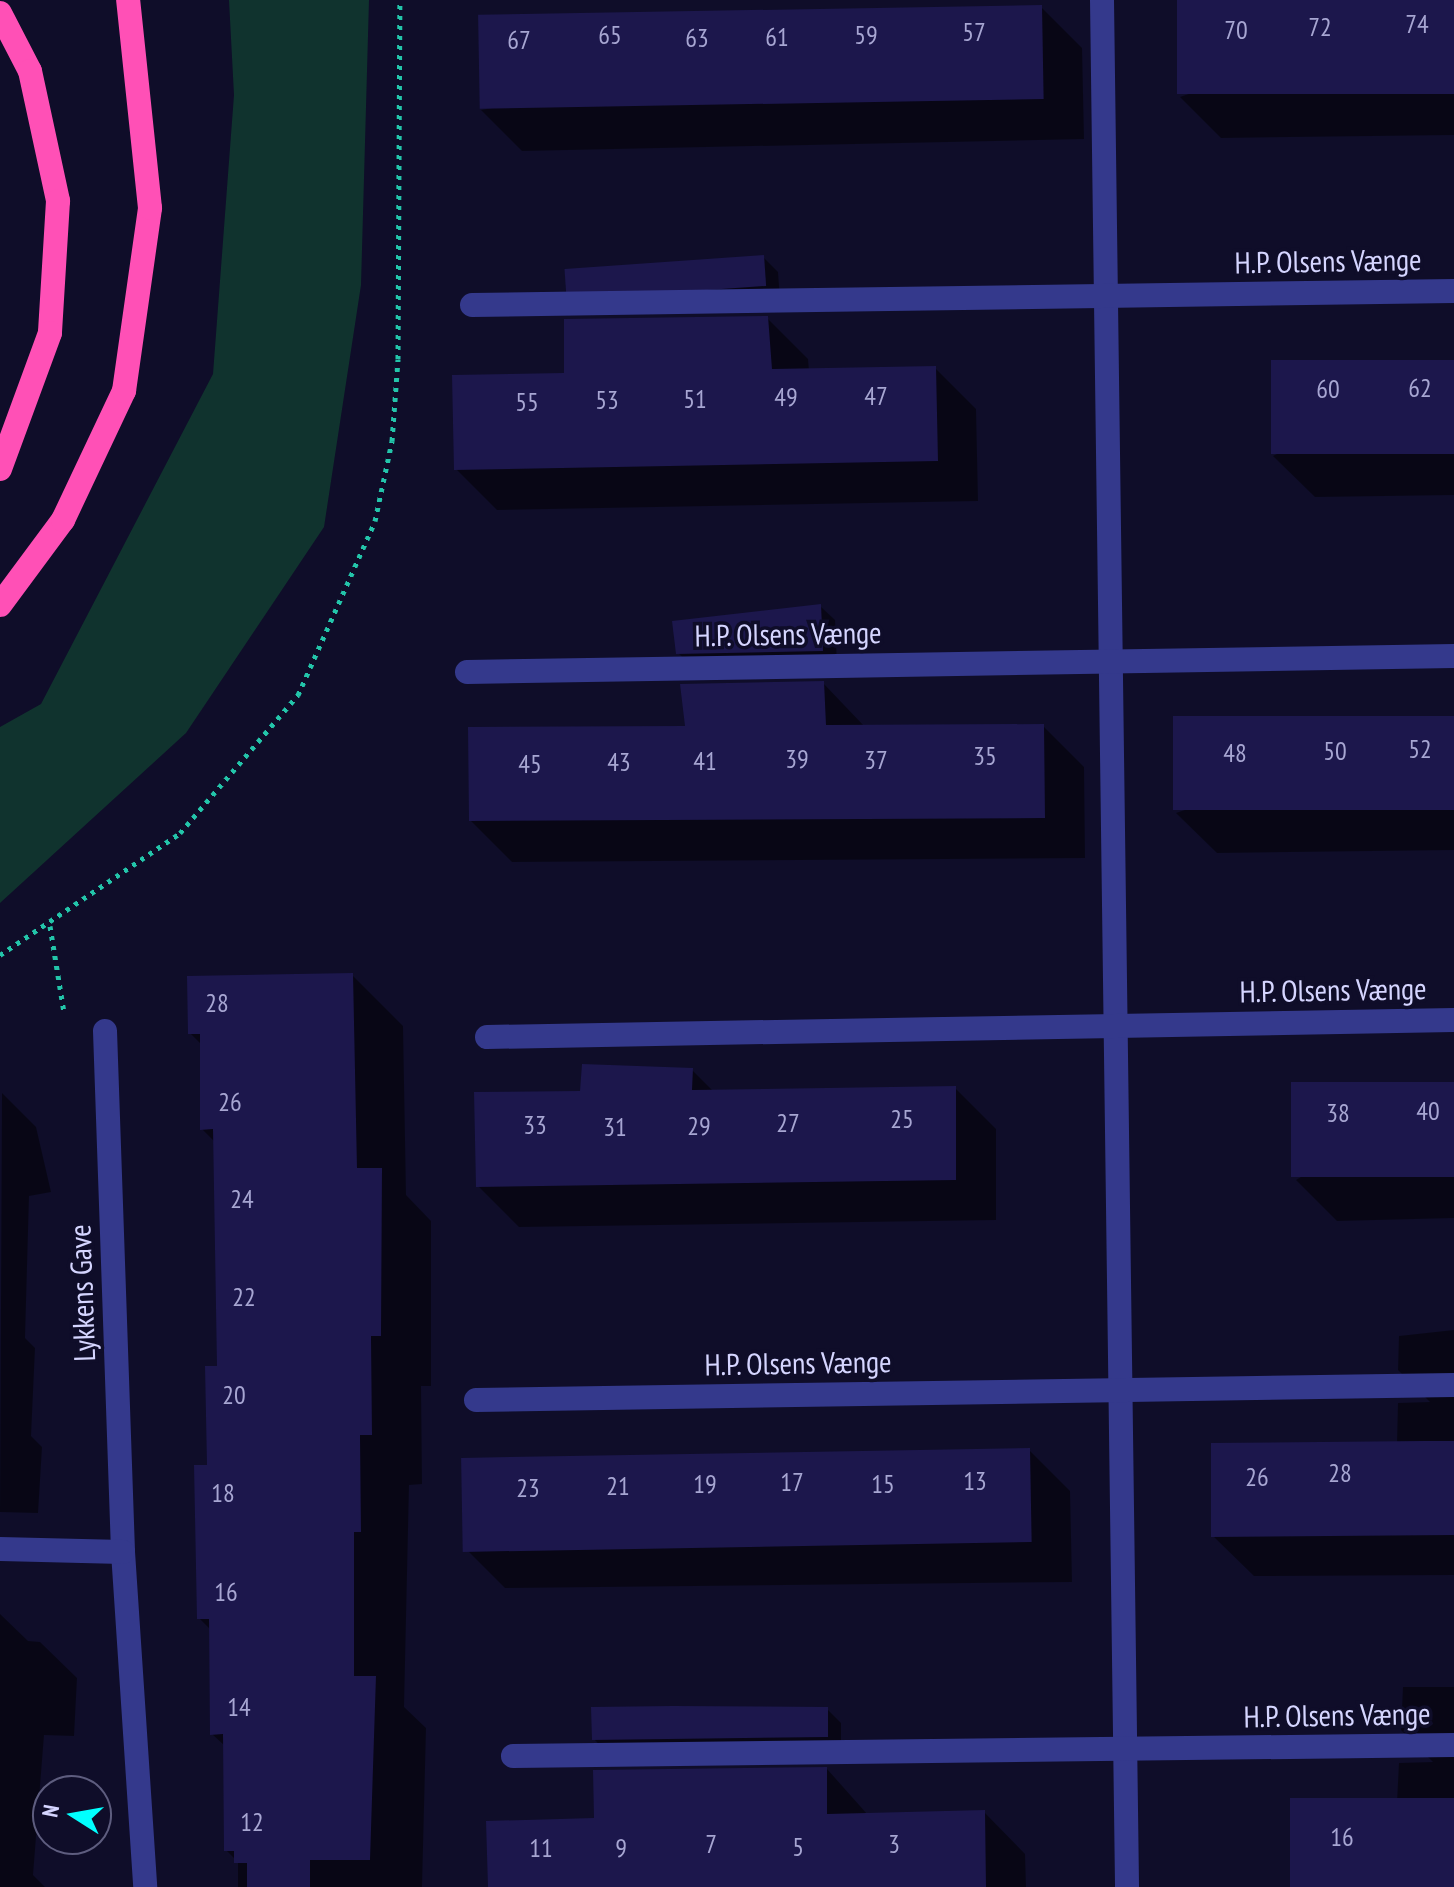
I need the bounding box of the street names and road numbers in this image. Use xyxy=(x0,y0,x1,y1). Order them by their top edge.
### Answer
street label: H.P. Olsens Vænge xyxy=(1233,241,1423,281)
street label: H.P. Olsens Vænge xyxy=(693,614,883,654)
street label: H.P. Olsens Vænge xyxy=(1238,970,1428,1010)
street label: Lykkens Gave xyxy=(62,1224,102,1362)
street label: H.P. Olsens Vænge xyxy=(703,1343,893,1383)
street label: H.P. Olsens Vænge xyxy=(1242,1695,1432,1735)

